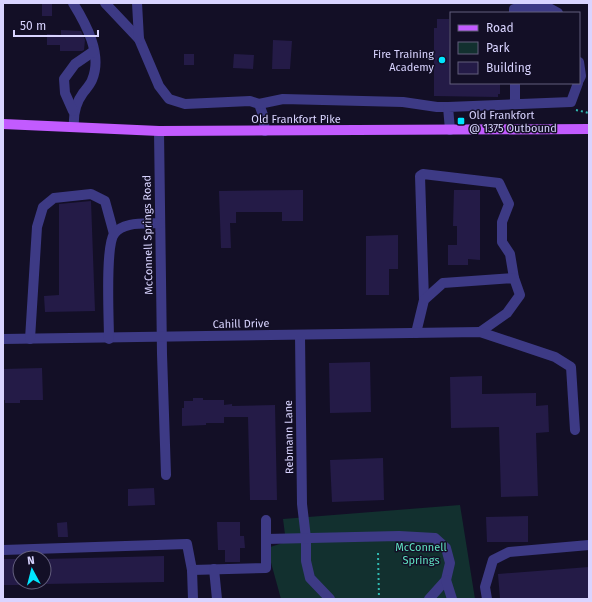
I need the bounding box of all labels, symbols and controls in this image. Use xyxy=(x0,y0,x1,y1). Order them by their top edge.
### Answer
scale bar xyxy=(14,12,98,38)
legend xyxy=(450,12,580,84)
text: 50 m xyxy=(20,19,46,33)
text: Road xyxy=(486,21,514,35)
text: Park xyxy=(486,41,510,55)
place label: Fire Training Academy xyxy=(373,48,435,74)
marker: Fire Training Academy xyxy=(437,55,447,65)
text: Building xyxy=(486,61,532,75)
place label: Old Frankfort @ 1375 Outbound xyxy=(469,109,557,135)
street label: Old Frankfort Pike xyxy=(251,113,341,126)
marker: Old Frankfort @ 1375 Outbound xyxy=(456,116,466,126)
street label: McConnell Springs Road xyxy=(140,175,156,295)
street label: Cahill Drive xyxy=(213,317,269,331)
street label: Rebmann Lane xyxy=(282,400,296,474)
park label: McConnell Springs xyxy=(395,541,447,567)
north arrow xyxy=(12,550,52,590)
text: N xyxy=(26,554,35,567)

